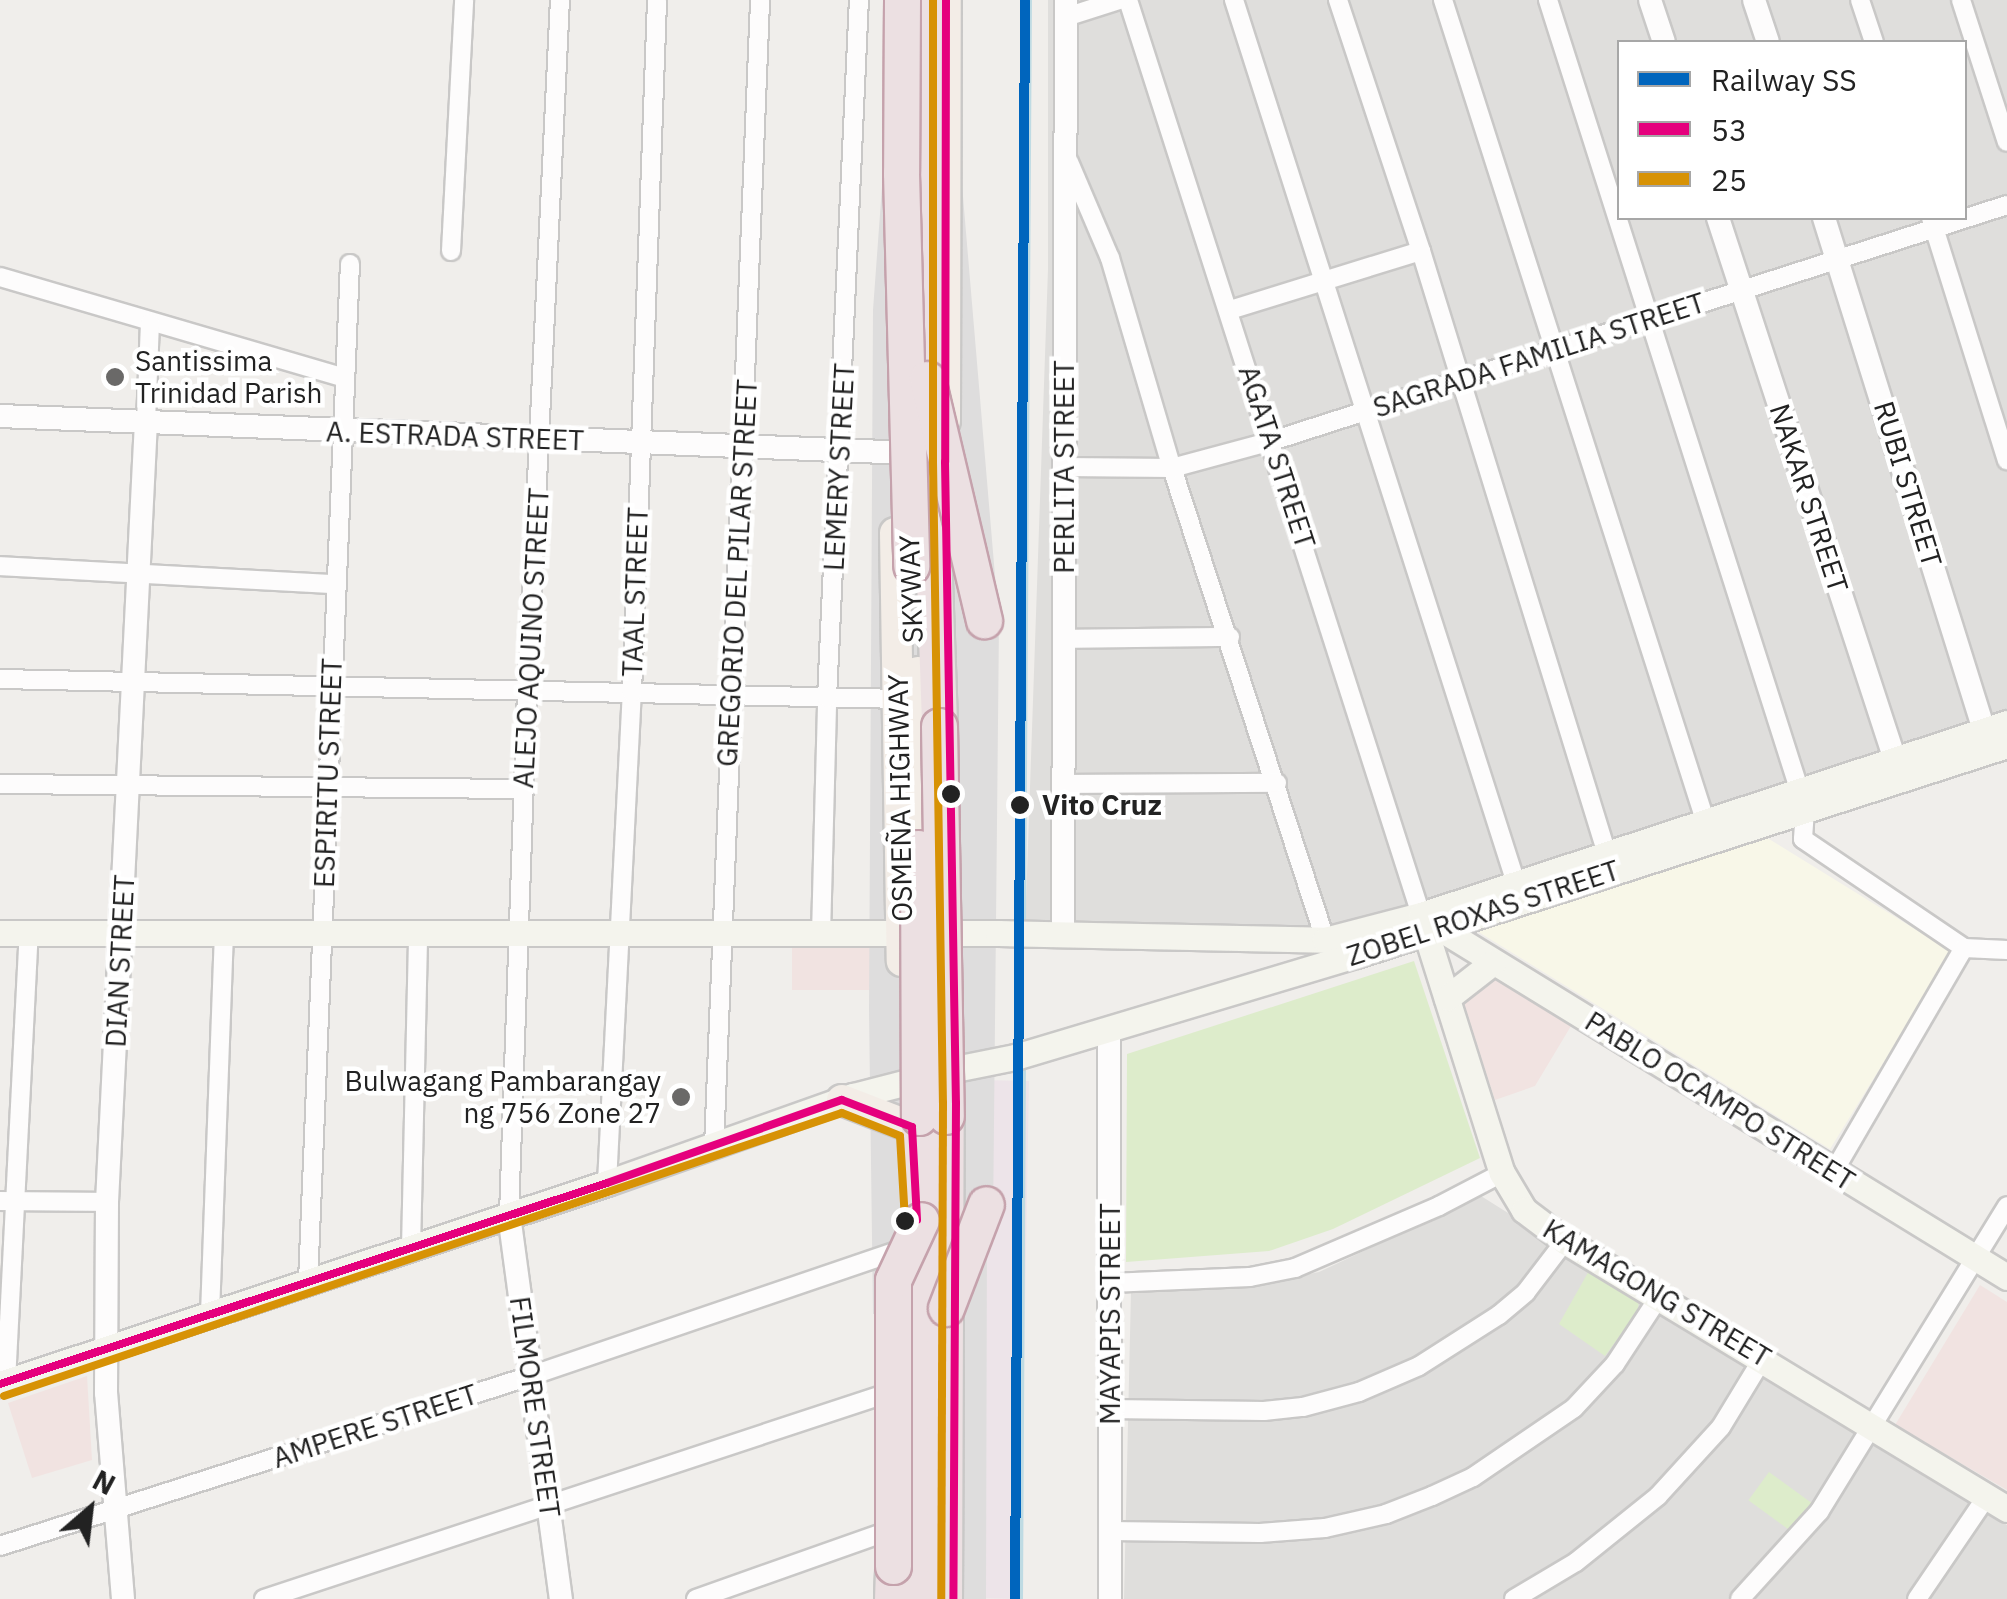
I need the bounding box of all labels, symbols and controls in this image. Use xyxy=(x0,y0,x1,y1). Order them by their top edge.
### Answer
legend xyxy=(1617,40,1967,220)
text: Railway SS xyxy=(1711,60,1857,99)
text: 53 xyxy=(1711,110,1747,149)
text: 25 xyxy=(1711,160,1747,199)
street label: SAGRADA FAMILIA STREET xyxy=(1369,285,1709,425)
place label: Santissima Trinidad Parish xyxy=(135,344,322,410)
street label: PERLITA STREET xyxy=(1047,360,1081,574)
street label: AGATA STREET xyxy=(1232,361,1322,553)
street label: LEMERY STREET xyxy=(817,362,861,572)
marker: Santissima Trinidad Parish xyxy=(104,366,126,388)
street label: GREGORIO DEL PILAR STREET xyxy=(710,378,764,768)
street label: RUBI STREET xyxy=(1867,397,1949,571)
street label: NAKAR STREET xyxy=(1763,399,1855,597)
street label: A. ESTRADA STREET xyxy=(325,415,585,457)
street label: ALEJO AQUINO STREET xyxy=(506,487,556,789)
street label: TAAL STREET xyxy=(615,507,655,677)
street label: SKYWAY xyxy=(892,534,930,644)
street label: ESPIRITU STREET xyxy=(307,658,349,888)
street label: OSMEÑA HIGHWAY xyxy=(881,674,919,922)
unlabelled marker xyxy=(941,784,961,804)
place label: Vito Cruz xyxy=(1042,788,1162,822)
marker: Vito Cruz xyxy=(1007,792,1033,818)
street label: ZOBEL ROXAS STREET xyxy=(1342,853,1624,973)
street label: DIAN STREET xyxy=(99,874,141,1048)
street label: PABLO OCAMPO STREET xyxy=(1579,1004,1861,1198)
place label: Bulwagang Pambarangay ng 756 Zone 27 xyxy=(344,1064,661,1130)
marker: Bulwagang Pambarangay ng 756 Zone 27 xyxy=(670,1086,692,1108)
street label: MAYAPIS STREET xyxy=(1093,1203,1127,1425)
unlabelled marker xyxy=(895,1211,915,1231)
street label: KAMAGONG STREET xyxy=(1537,1212,1777,1374)
street label: FILMORE STREET xyxy=(503,1294,567,1520)
street label: AMPERE STREET xyxy=(268,1377,482,1475)
north arrow xyxy=(40,1459,140,1559)
text: N xyxy=(87,1461,122,1503)

